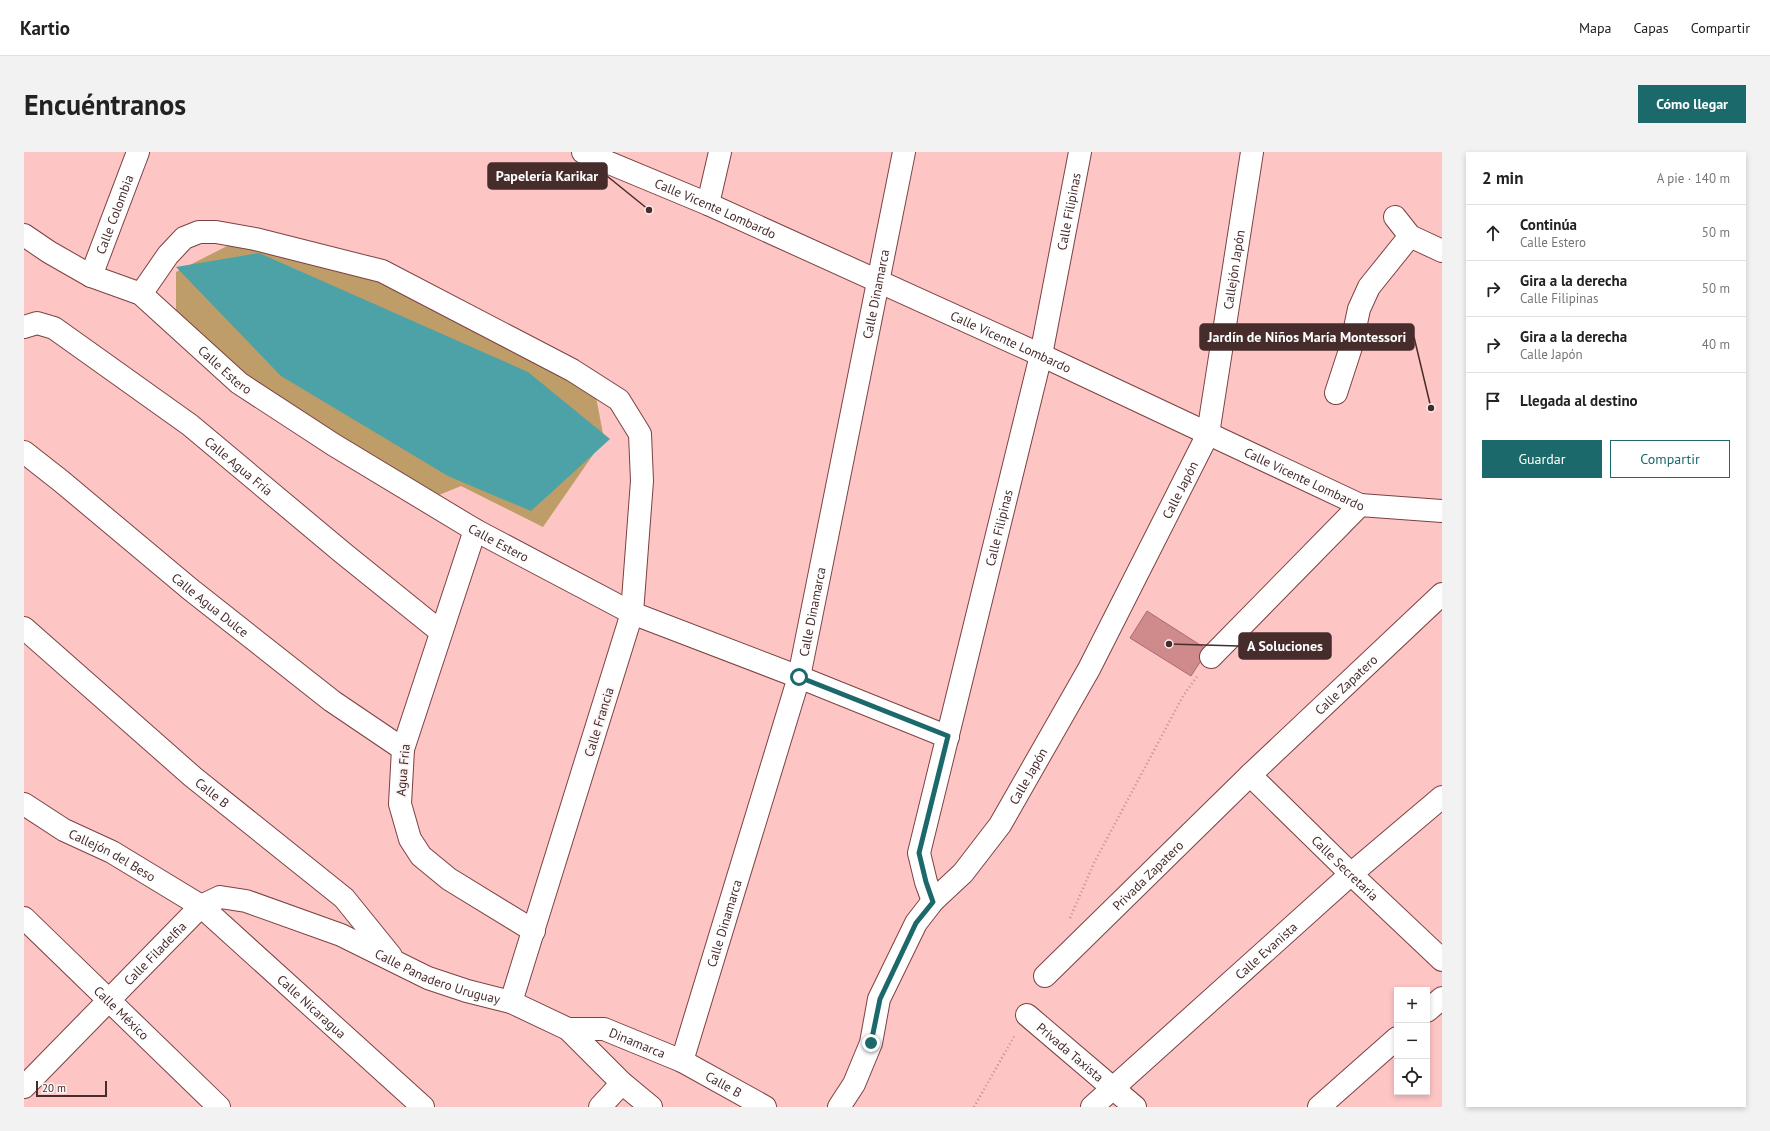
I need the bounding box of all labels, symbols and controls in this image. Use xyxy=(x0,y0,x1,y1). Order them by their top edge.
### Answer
text: Kartio xyxy=(20,16,70,40)
text: Mapa xyxy=(1579,19,1612,37)
text: Capas xyxy=(1634,19,1669,37)
text: Compartir xyxy=(1691,19,1750,37)
button: Cómo llegar xyxy=(1638,85,1746,123)
text: Encuéntranos xyxy=(24,86,186,123)
callout: Papelería Karikar xyxy=(488,163,607,189)
text: Papelería Karikar xyxy=(496,167,598,185)
text: 2 min xyxy=(1482,167,1523,189)
text: A pie · 140 m xyxy=(1657,170,1730,187)
street label: Calle Filipinas xyxy=(1053,171,1084,252)
street label: Calle Colombia xyxy=(92,172,137,256)
street label: Calle Vicente Lombardo xyxy=(652,174,779,242)
text: Continúa xyxy=(1520,215,1577,234)
icon: ahead xyxy=(1482,222,1504,244)
text: 50 m xyxy=(1702,224,1730,241)
street label: Callejón Japón xyxy=(1219,229,1248,311)
text: Calle Estero xyxy=(1520,234,1586,251)
street label: Calle Dinamarca xyxy=(858,248,893,340)
text: Gira a la derecha xyxy=(1520,271,1627,290)
icon: right xyxy=(1482,278,1504,300)
text: 50 m xyxy=(1702,280,1730,297)
text: Calle Filipinas xyxy=(1520,290,1598,307)
street label: Calle Vicente Lombardo xyxy=(948,307,1074,376)
callout: Jardín de Niños María Montessori xyxy=(1200,324,1414,350)
text: Gira a la derecha xyxy=(1520,327,1627,346)
text: Jardín de Niños María Montessori xyxy=(1207,328,1406,346)
icon: right xyxy=(1482,334,1504,356)
text: 40 m xyxy=(1702,336,1730,353)
street label: Calle Estero xyxy=(195,342,255,398)
text: Calle Japón xyxy=(1520,346,1583,363)
icon: arrive xyxy=(1482,390,1504,412)
text: Llegada al destino xyxy=(1520,391,1638,410)
street label: Calle Agua Fría xyxy=(201,433,276,499)
button: Guardar xyxy=(1482,440,1602,478)
button: Compartir xyxy=(1610,440,1730,478)
street label: Calle Vicente Lombardo xyxy=(1241,443,1365,514)
street label: Calle Japón xyxy=(1158,458,1201,522)
street label: Calle Filipinas xyxy=(981,488,1016,568)
street label: Calle Estero xyxy=(465,519,532,565)
street label: Calle Dinamarca xyxy=(795,566,829,658)
street label: Calle Agua Dulce xyxy=(168,569,252,641)
callout: A Soluciones xyxy=(1239,633,1331,659)
text: A Soluciones xyxy=(1247,637,1323,655)
street label: Calle Zapatero xyxy=(1311,651,1381,718)
route start xyxy=(790,668,808,686)
street label: Calle Francia xyxy=(580,685,618,759)
street label: Agua Fria xyxy=(392,743,414,797)
street label: Calle Japón xyxy=(1005,745,1051,807)
street label: Calle B xyxy=(192,774,233,811)
street label: Callejón del Beso xyxy=(66,825,159,885)
street label: Calle Secretaria xyxy=(1308,832,1382,904)
street label: Privada Zapatero xyxy=(1109,836,1187,914)
street label: Calle Dinamarca xyxy=(703,877,745,969)
street label: Calle Filadelfia xyxy=(120,918,190,989)
street label: Calle Evanista xyxy=(1231,918,1301,983)
street label: Calle Panadero Uruguay xyxy=(372,945,502,1007)
street label: Calle Nicaragua xyxy=(274,971,350,1042)
street label: Calle México xyxy=(90,982,153,1043)
map controls xyxy=(1394,987,1430,1095)
button: + xyxy=(1394,987,1430,1023)
street label: Privada Taxista xyxy=(1033,1019,1107,1085)
button: − xyxy=(1394,1023,1430,1059)
street label: Dinamarca xyxy=(607,1024,668,1062)
route end xyxy=(862,1034,880,1052)
button: locate xyxy=(1394,1059,1430,1095)
street label: Calle B xyxy=(703,1067,745,1101)
scale bar xyxy=(36,1079,107,1098)
text: 20 m xyxy=(42,1081,66,1095)

